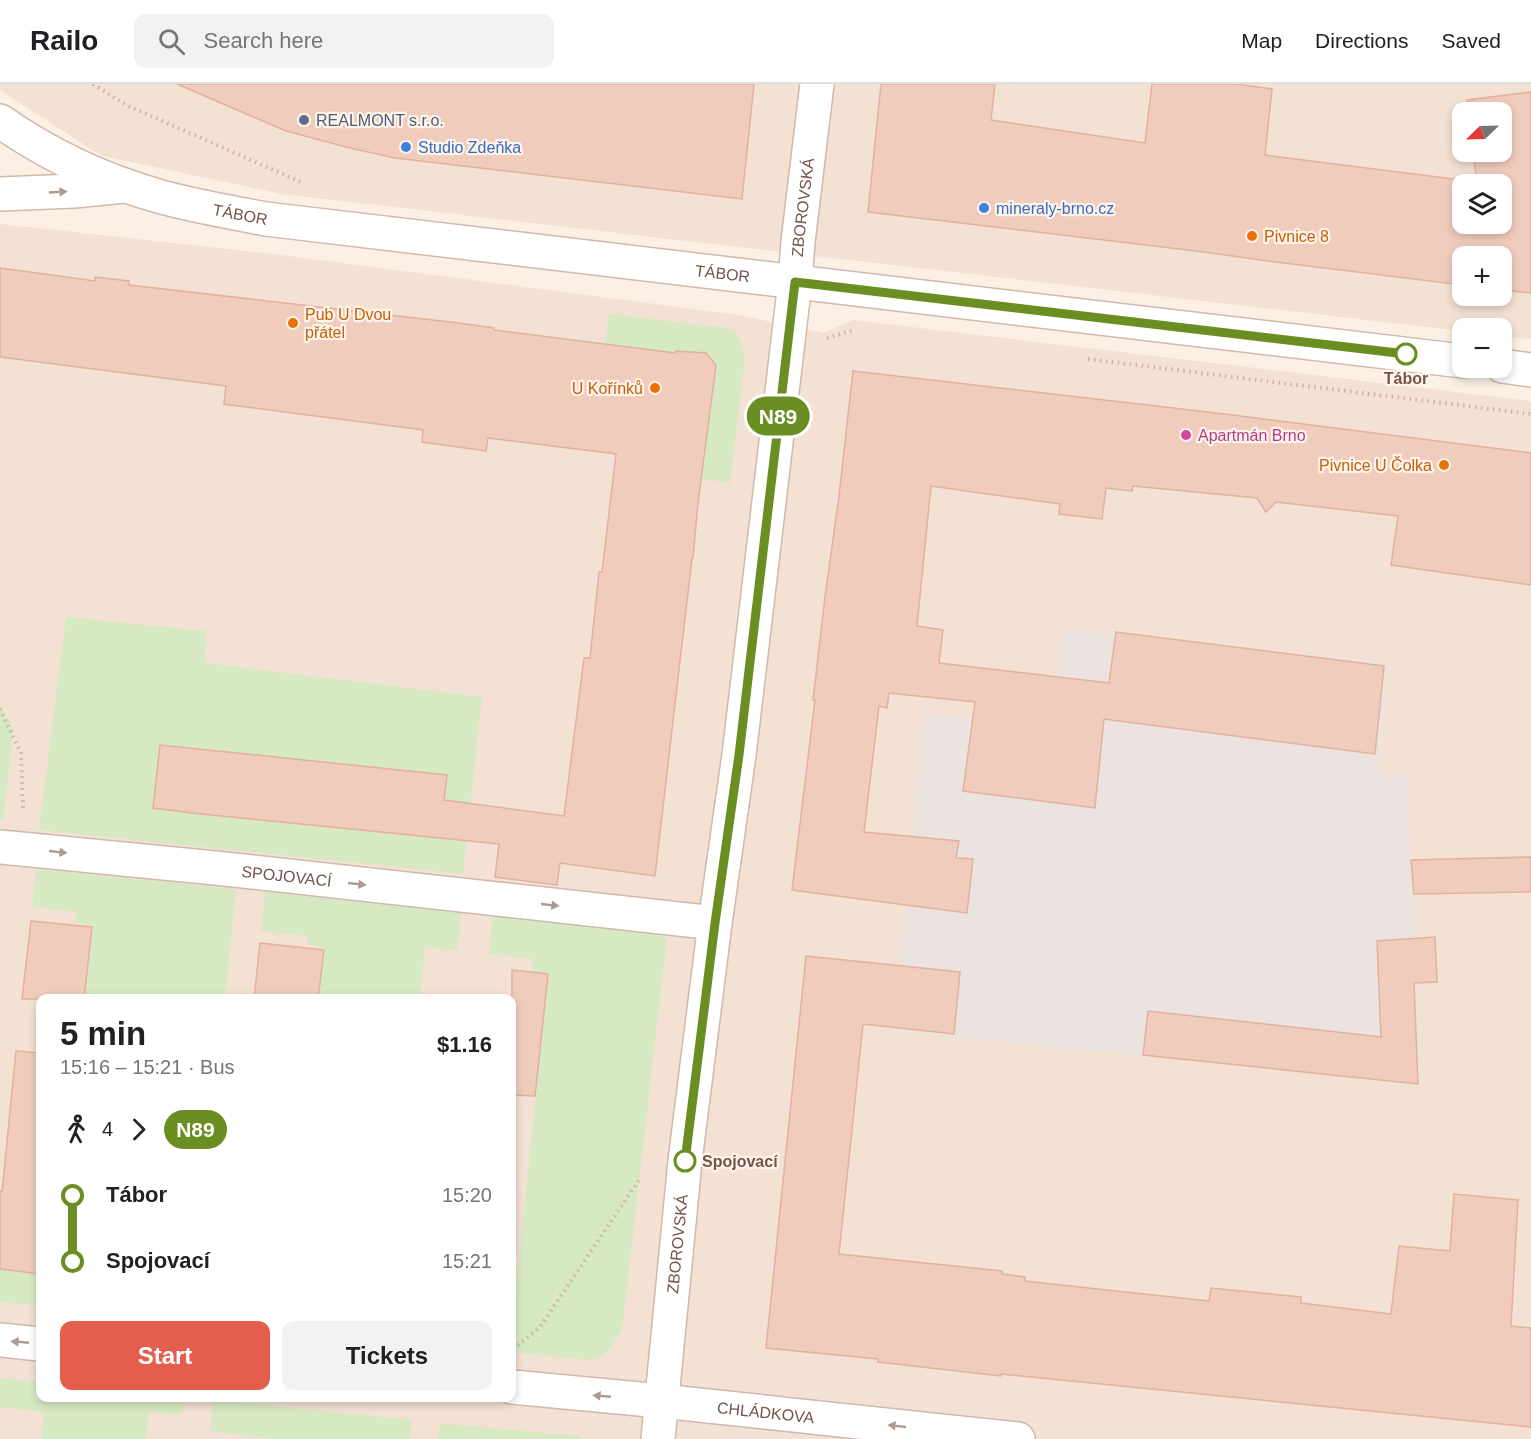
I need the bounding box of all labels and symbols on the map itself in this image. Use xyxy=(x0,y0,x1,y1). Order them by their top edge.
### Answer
north arrow xyxy=(1452,102,1512,162)
place label: REALMONT s.r.o. xyxy=(316,112,444,129)
marker: REALMONT s.r.o. xyxy=(297,113,311,127)
place label: Studio Zdeňka xyxy=(418,139,521,156)
marker: Studio Zdeňka xyxy=(399,140,413,154)
street label: ZBOROVSKÁ xyxy=(788,156,817,258)
one-way arrow xyxy=(49,188,68,197)
place label: mineraly-brno.cz xyxy=(996,200,1114,217)
street label: TÁBOR xyxy=(212,201,269,228)
marker: mineraly-brno.cz xyxy=(977,201,991,215)
place label: Pivnice 8 xyxy=(1264,228,1329,245)
marker: Pivnice 8 xyxy=(1245,229,1259,243)
street label: TÁBOR xyxy=(694,262,751,285)
place label: Pub U Dvou přátel xyxy=(305,306,391,341)
marker: Pub U Dvou přátel xyxy=(286,316,300,330)
marker: Tábor xyxy=(1395,343,1417,365)
place label: Tábor xyxy=(1384,370,1428,387)
place label: U Kořínků xyxy=(572,380,643,397)
marker: U Kořínků xyxy=(648,381,662,395)
line badge: N89 xyxy=(744,396,812,436)
place label: Apartmán Brno xyxy=(1198,427,1306,444)
marker: Apartmán Brno xyxy=(1179,428,1193,442)
place label: Pivnice U Čolka xyxy=(1319,456,1432,474)
marker: Pivnice U Čolka xyxy=(1437,458,1451,472)
one-way arrow xyxy=(49,847,68,857)
street label: SPOJOVACÍ xyxy=(241,862,333,889)
one-way arrow xyxy=(347,879,366,889)
one-way arrow xyxy=(541,901,560,910)
marker: Spojovací xyxy=(674,1150,696,1172)
place label: Spojovací xyxy=(702,1153,778,1170)
street label: ZBOROVSKÁ xyxy=(664,1193,690,1294)
one-way arrow xyxy=(11,1337,30,1347)
one-way arrow xyxy=(593,1391,612,1401)
street label: CHLÁDKOVA xyxy=(716,1399,815,1426)
one-way arrow xyxy=(888,1421,907,1431)

